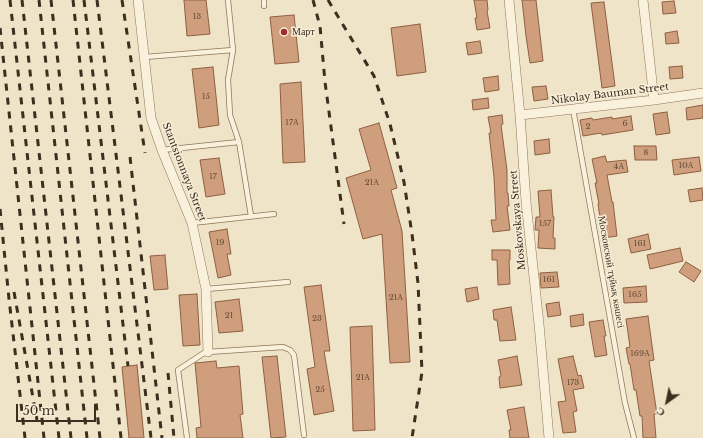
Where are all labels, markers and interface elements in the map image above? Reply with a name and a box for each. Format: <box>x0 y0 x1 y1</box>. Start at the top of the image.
house number: 13 <box>193 12 201 22</box>
place label: Март <box>292 26 315 38</box>
marker: Март <box>279 27 289 37</box>
street label: Nikolay Bauman Street <box>550 81 670 107</box>
house number: 15 <box>202 92 210 102</box>
house number: 17А <box>285 118 299 128</box>
house number: 6 <box>622 119 628 129</box>
street label: Stantsionnaya Street <box>160 121 208 223</box>
house number: 2 <box>586 122 590 132</box>
house number: 8 <box>644 148 648 158</box>
house number: 10А <box>678 161 694 171</box>
house number: 4А <box>614 162 624 172</box>
street label: Moskovskaya Street <box>508 169 528 271</box>
house number: 17 <box>209 172 217 182</box>
house number: 21А <box>365 178 379 188</box>
street label: Московский тұйық көшесі <box>595 215 627 329</box>
house number: 157 <box>539 219 551 229</box>
house number: 19 <box>216 238 224 248</box>
house number: 161 <box>634 239 646 249</box>
house number: 161 <box>543 275 555 285</box>
house number: 165 <box>628 290 642 300</box>
house number: 21А <box>389 293 403 303</box>
house number: 21 <box>225 311 233 321</box>
house number: 23 <box>312 314 322 324</box>
house number: 169А <box>630 349 650 359</box>
house number: 21А <box>356 373 370 383</box>
house number: 173 <box>567 378 579 388</box>
north arrow <box>647 382 687 422</box>
house number: 25 <box>315 385 325 395</box>
scale bar <box>18 396 98 422</box>
text: 50 m <box>23 403 55 418</box>
text: С <box>653 404 668 420</box>

